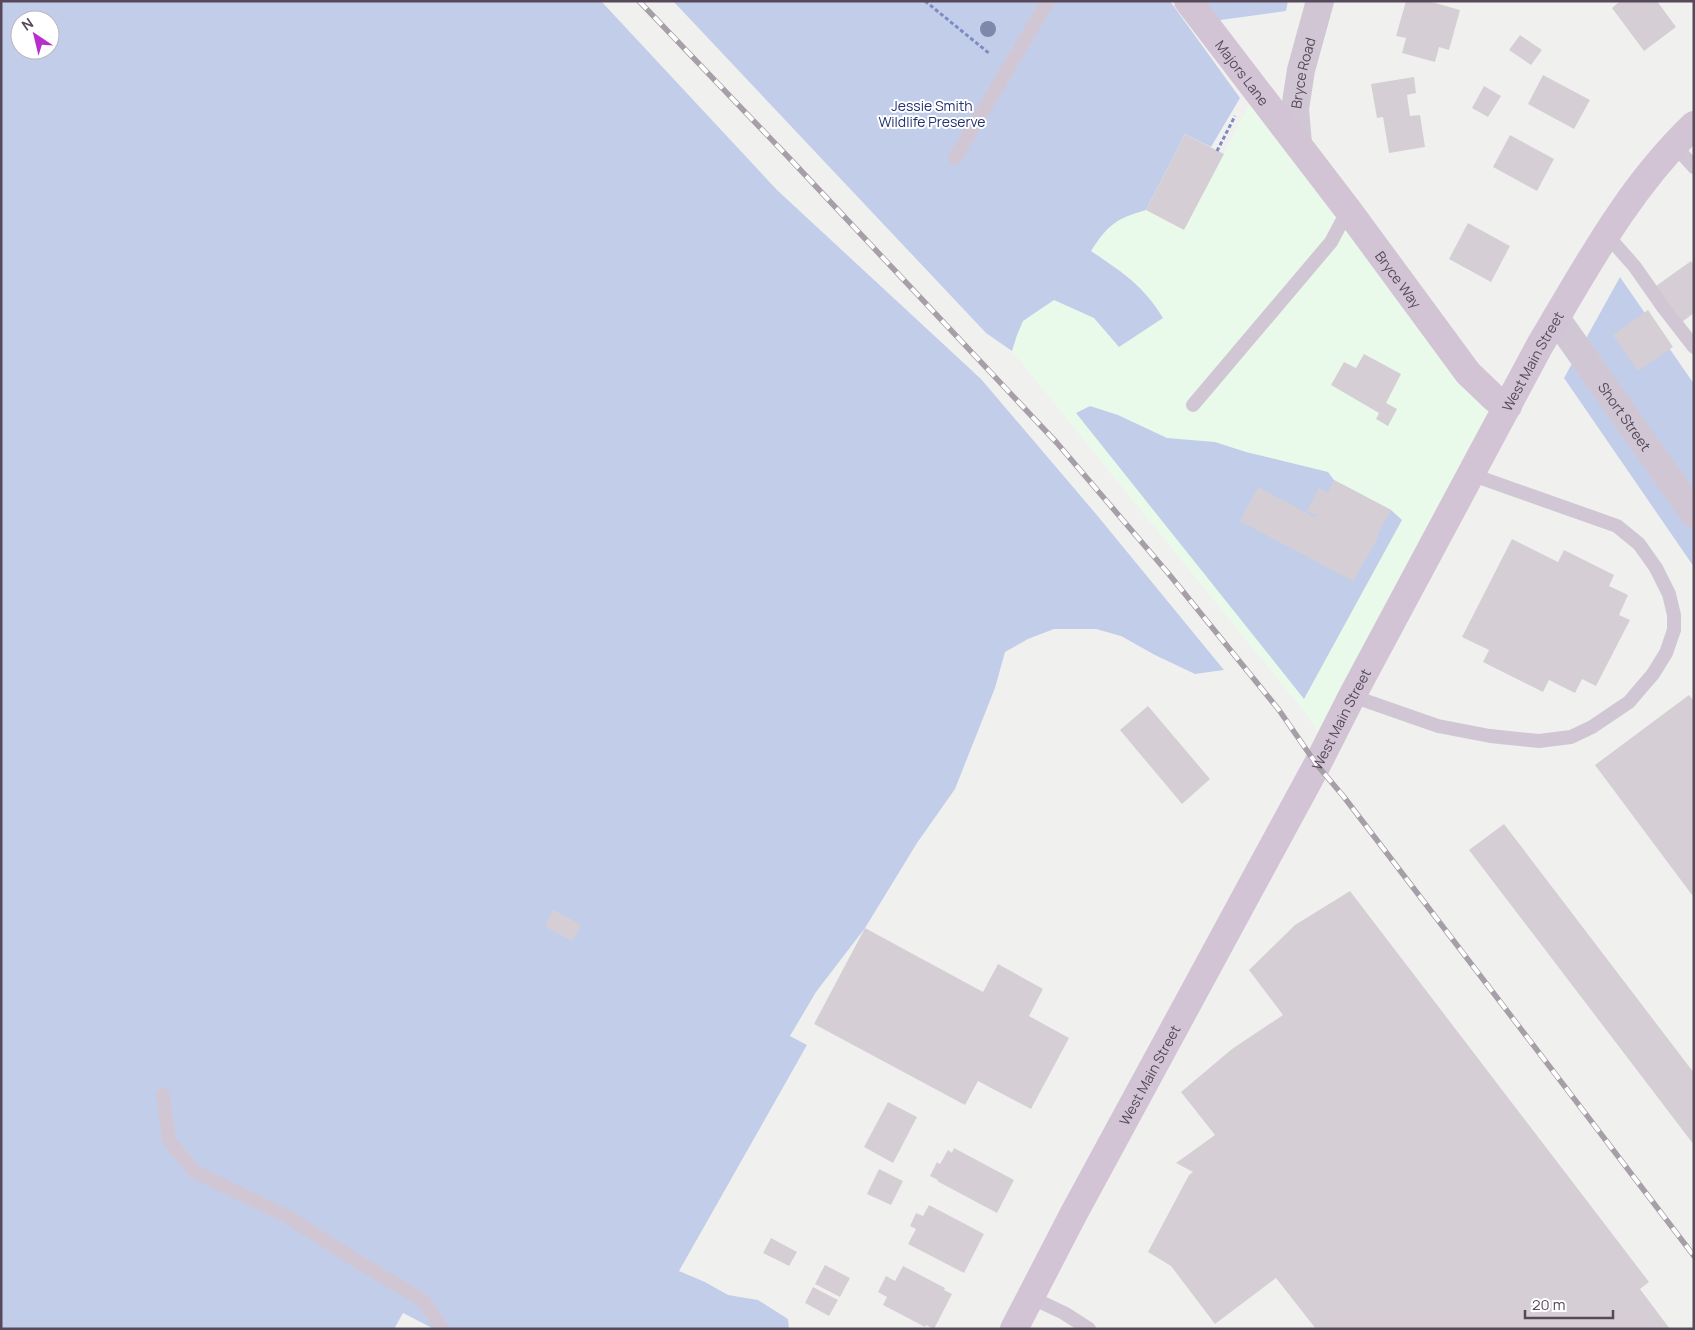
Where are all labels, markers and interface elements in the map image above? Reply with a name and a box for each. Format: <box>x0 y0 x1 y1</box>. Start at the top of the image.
north arrow <box>10 10 60 60</box>
text: N <box>18 13 37 35</box>
street label: Bryce Road <box>1286 35 1319 110</box>
street label: Majors Lane <box>1212 36 1274 109</box>
park label: Jessie Smith Wildlife Preserve <box>879 96 986 131</box>
street label: Bryce Way <box>1372 247 1427 312</box>
street label: West Main Street <box>1497 307 1568 414</box>
street label: Short Street <box>1594 378 1656 455</box>
street label: West Main Street <box>1307 665 1375 773</box>
street label: West Main Street <box>1114 1021 1184 1128</box>
scale bar <box>1525 1288 1612 1320</box>
text: 20 m <box>1532 1294 1565 1315</box>

